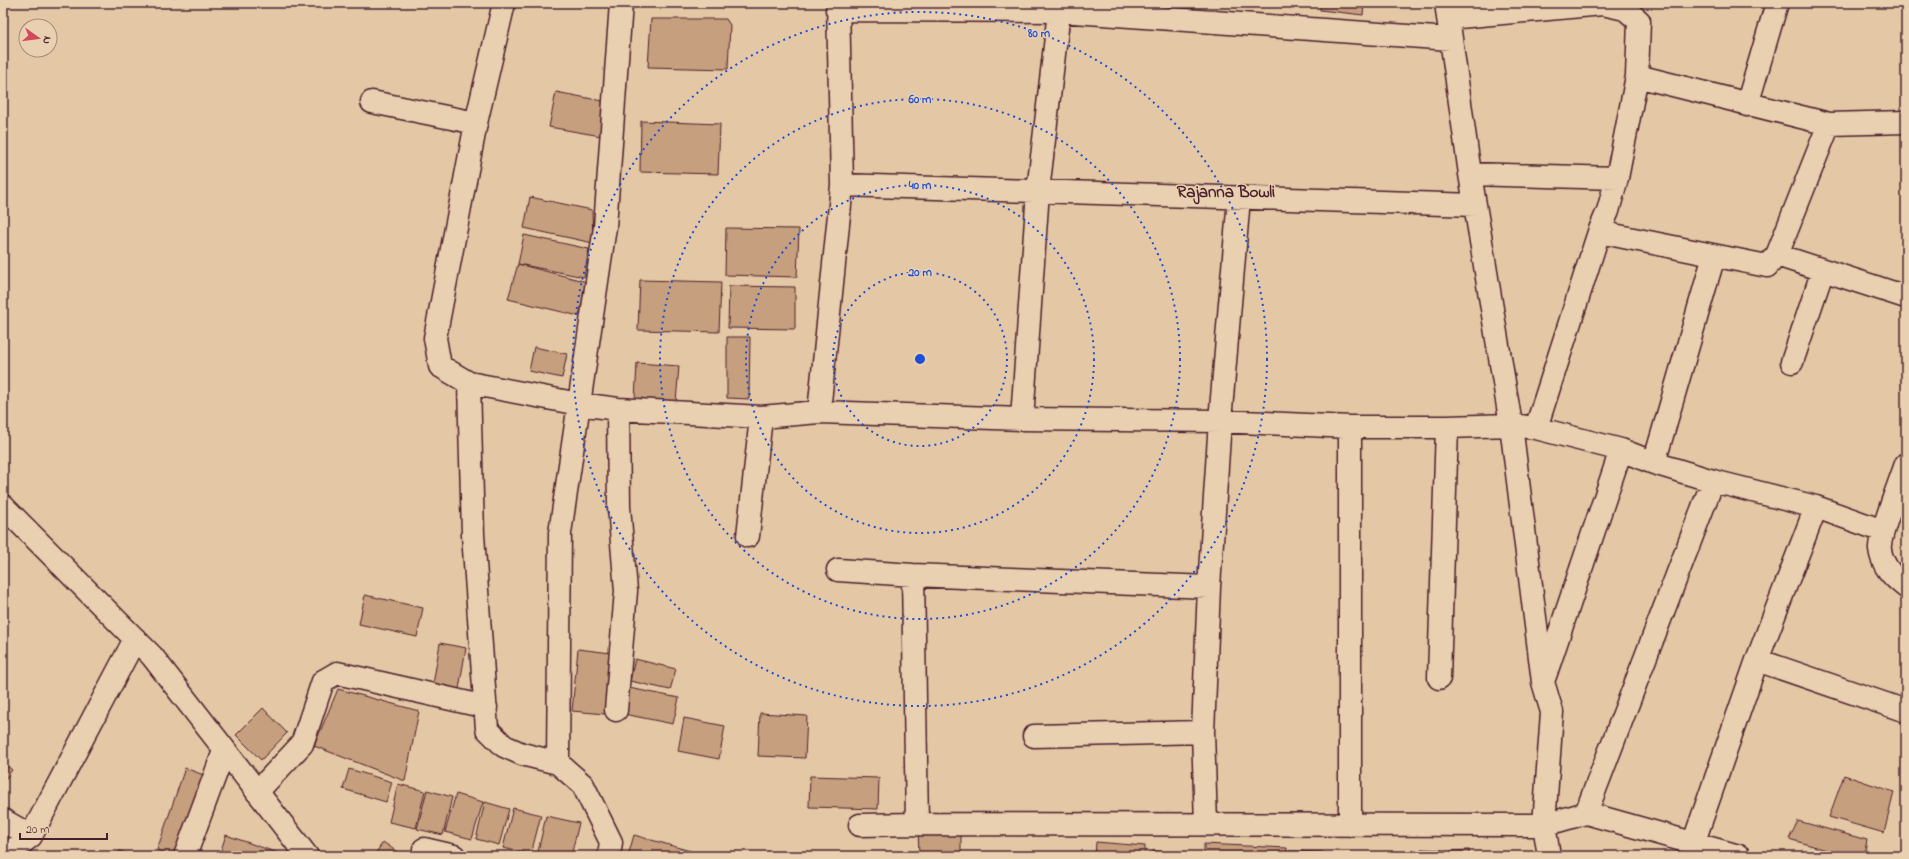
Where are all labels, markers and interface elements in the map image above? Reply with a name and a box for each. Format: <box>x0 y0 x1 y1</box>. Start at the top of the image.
north arrow <box>18 18 58 58</box>
text: 80 m <box>1027 25 1051 43</box>
text: N <box>38 35 55 46</box>
text: 60 m <box>908 91 932 109</box>
text: 40 m <box>908 177 932 195</box>
district label: Rajanna Bowli <box>1177 180 1275 205</box>
text: 20 m <box>907 264 932 282</box>
centre of rings <box>913 352 927 366</box>
scale bar <box>20 815 107 841</box>
text: 20 m <box>26 821 49 839</box>

